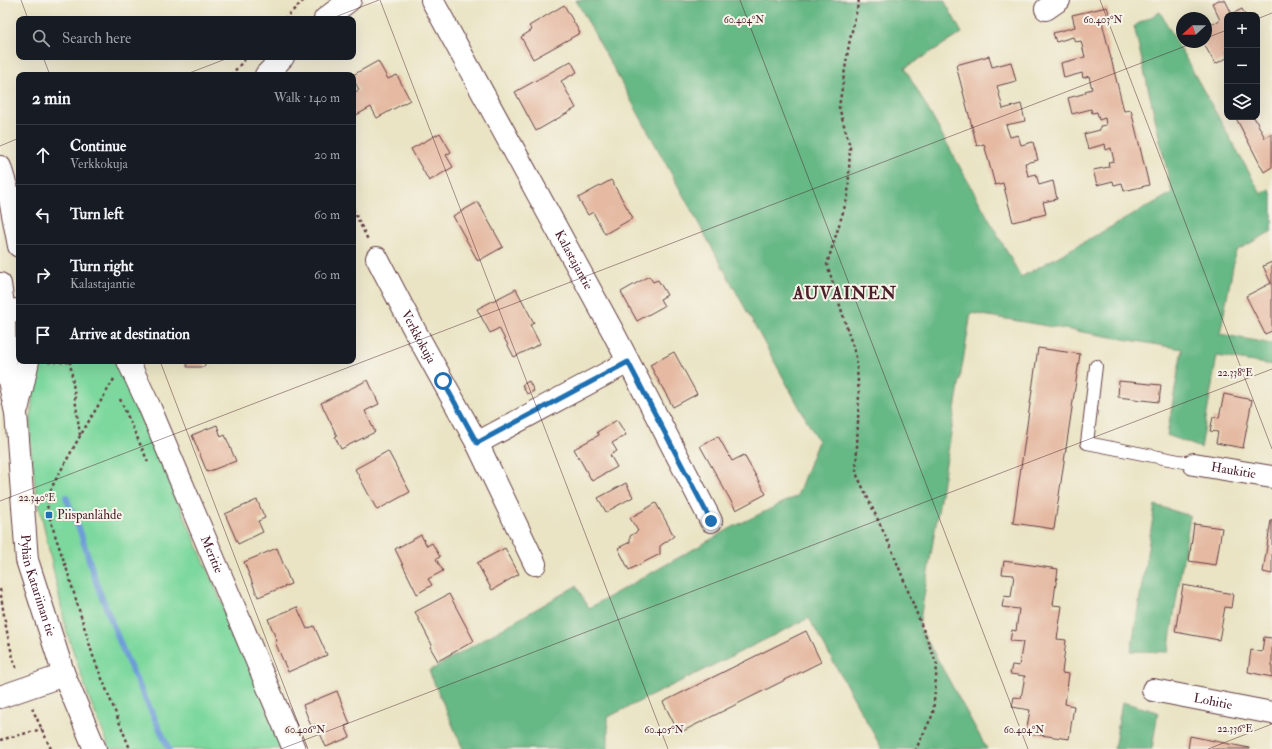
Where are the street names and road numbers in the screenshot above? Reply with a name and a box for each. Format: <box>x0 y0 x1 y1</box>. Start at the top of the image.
street label: Kalastajantie <box>551 227 597 293</box>
street label: Verkkokuja <box>398 308 440 367</box>
street label: Haukitie <box>1210 459 1258 482</box>
street label: Meritie <box>197 533 227 576</box>
street label: Pyhän Katariinan tie <box>17 534 59 639</box>
street label: Lohitie <box>1192 690 1234 713</box>

